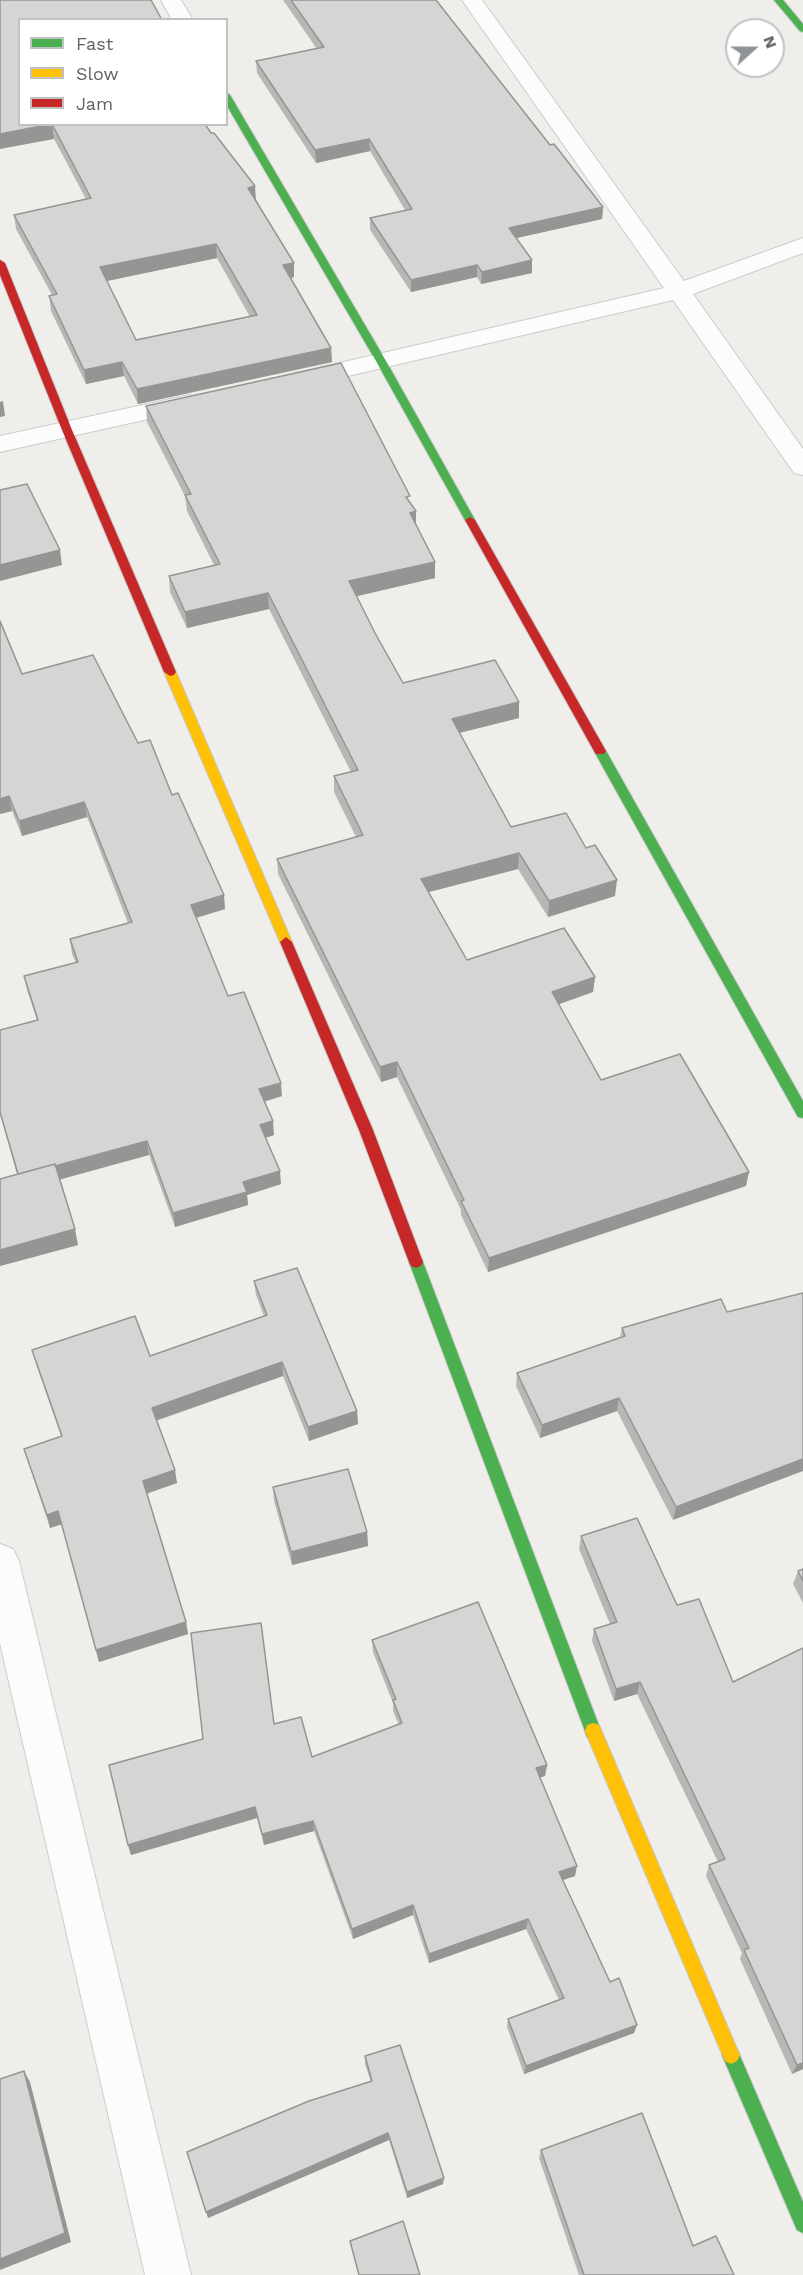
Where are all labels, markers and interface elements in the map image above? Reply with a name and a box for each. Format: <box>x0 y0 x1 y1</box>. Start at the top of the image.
legend <box>18 18 228 126</box>
north arrow <box>725 18 785 78</box>
text: Fast <box>76 33 113 54</box>
text: N <box>759 33 781 51</box>
text: Slow <box>76 63 119 84</box>
text: Jam <box>76 93 113 114</box>

